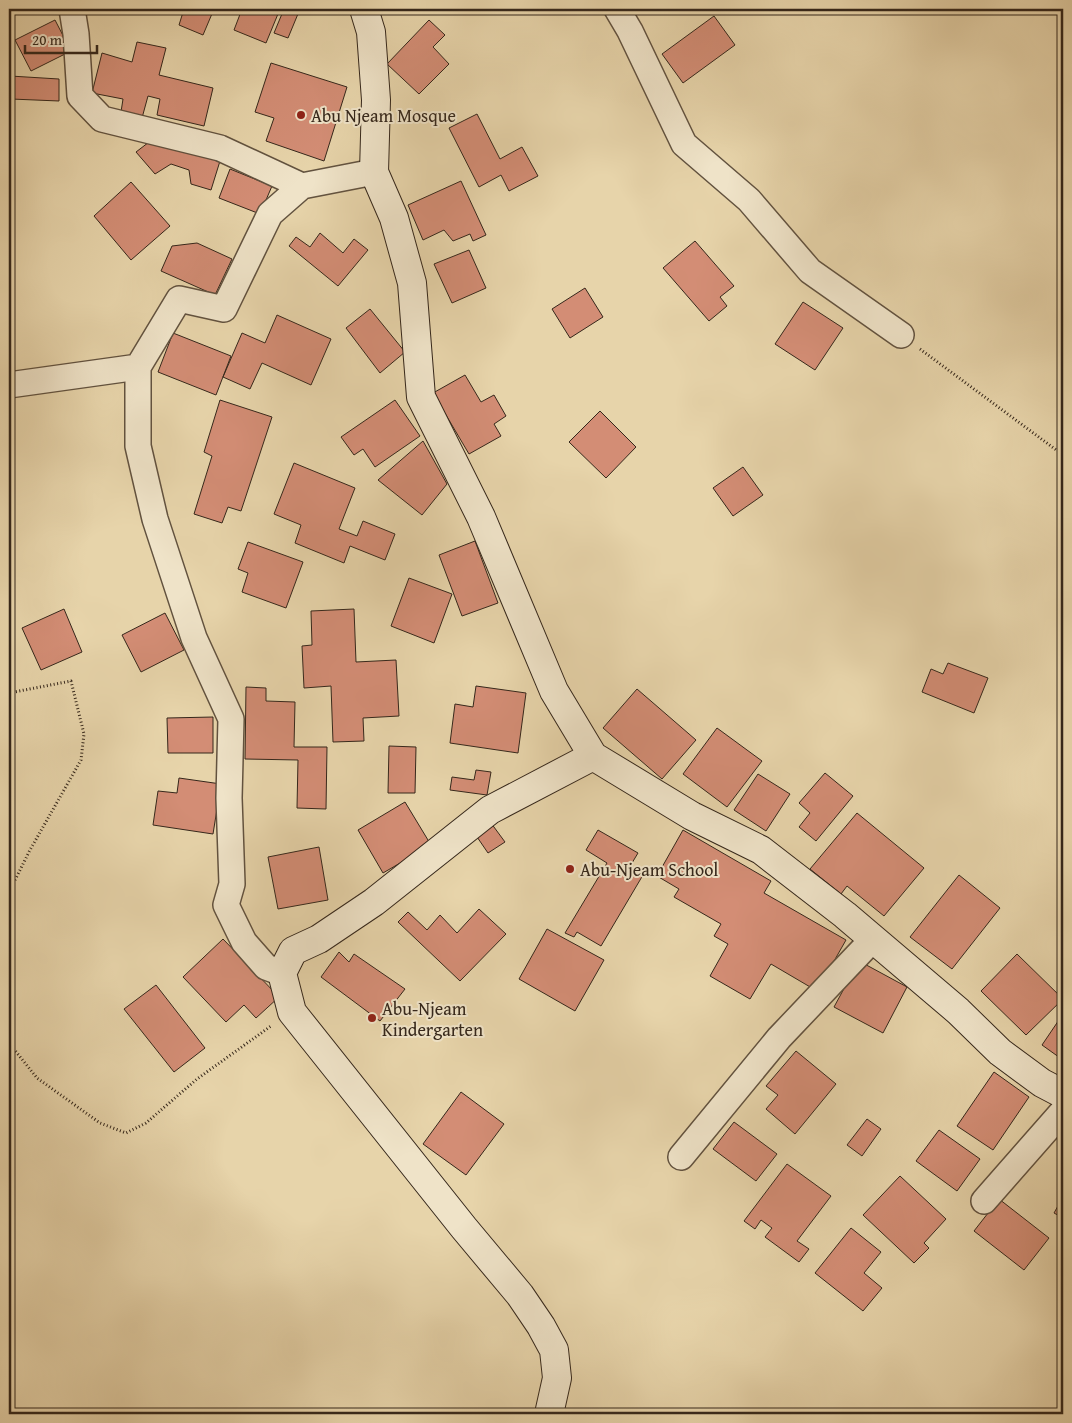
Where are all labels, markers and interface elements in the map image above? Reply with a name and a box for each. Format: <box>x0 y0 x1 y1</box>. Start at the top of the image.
scale bar <box>25 22 98 54</box>
text: 20 m <box>32 29 63 50</box>
place label: Abu Njeam Mosque <box>311 102 456 129</box>
marker: Abu Njeam Mosque <box>295 109 307 121</box>
place label: Abu-Njeam School <box>580 856 718 883</box>
marker: Abu-Njeam School <box>564 863 576 875</box>
place label: Abu-Njeam Kindergarten <box>382 995 483 1043</box>
marker: Abu-Njeam Kindergarten <box>366 1012 378 1024</box>

